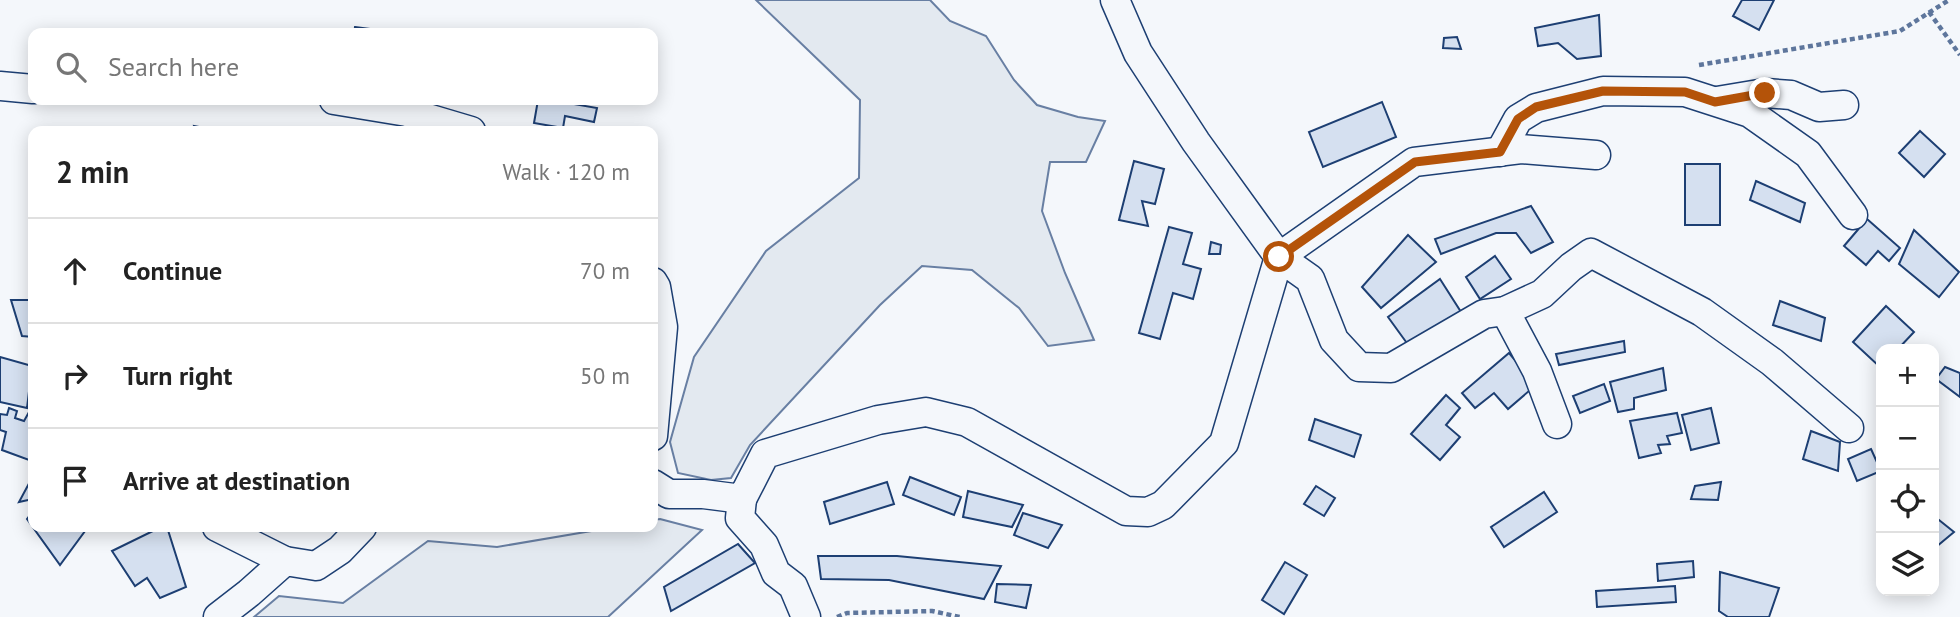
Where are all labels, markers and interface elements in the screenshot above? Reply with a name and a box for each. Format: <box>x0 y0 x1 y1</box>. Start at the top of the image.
search box <box>28 28 658 105</box>
icon: search <box>52 48 90 86</box>
text: Search here <box>108 50 239 83</box>
route end <box>1749 77 1780 108</box>
text: 2 min <box>56 152 129 191</box>
text: Walk · 120 m <box>503 157 630 186</box>
route start <box>1263 241 1294 272</box>
icon: ahead <box>56 252 94 290</box>
text: Continue <box>123 254 222 287</box>
text: 70 m <box>580 256 630 285</box>
map controls <box>1876 344 1939 596</box>
button: + <box>1876 344 1939 407</box>
icon: right <box>56 357 94 395</box>
text: Turn right <box>123 359 232 392</box>
text: 50 m <box>580 361 630 390</box>
button: − <box>1876 407 1939 470</box>
icon: arrive <box>56 462 94 500</box>
text: Arrive at destination <box>123 464 350 497</box>
button: locate <box>1876 470 1939 533</box>
button: layers <box>1876 533 1939 596</box>

